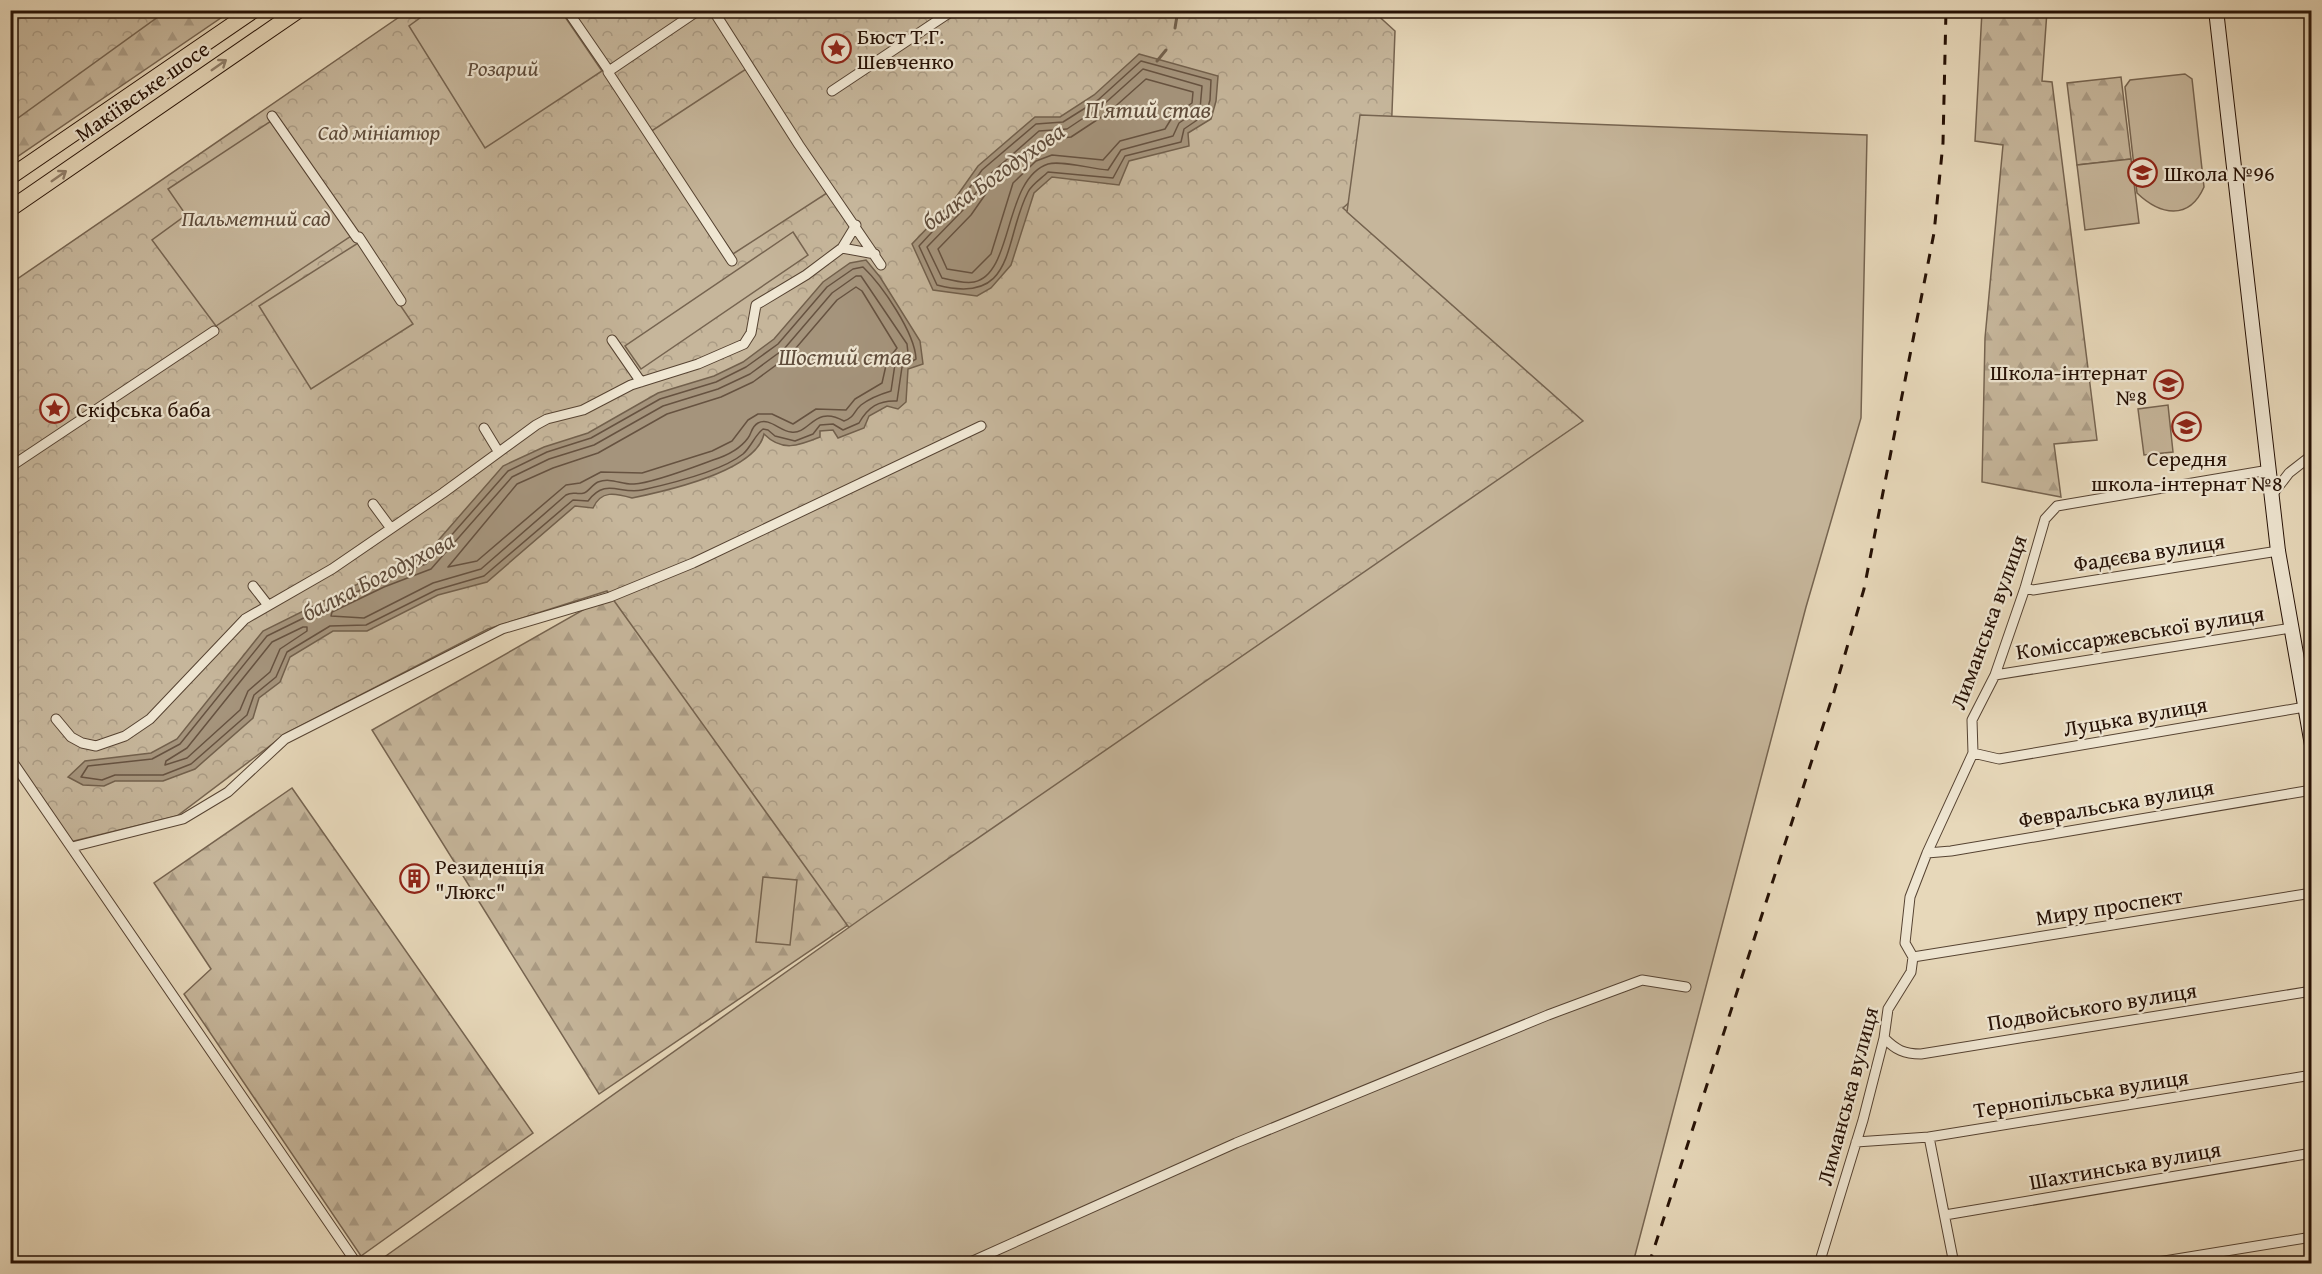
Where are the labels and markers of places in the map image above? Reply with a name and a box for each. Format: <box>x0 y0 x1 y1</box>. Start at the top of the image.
place label: Бюст Т.Г. Шевченко <box>857 20 954 77</box>
place icon: Бюст Т.Г. Шевченко <box>820 33 852 65</box>
school or university icon: Школа №96 <box>2127 157 2159 189</box>
place label: Школа №96 <box>2164 157 2275 189</box>
place label: Школа-інтернат №8 <box>1990 356 2147 413</box>
school or university icon: Школа-інтернат №8 <box>2152 369 2184 401</box>
place icon: Скіфська баба <box>39 393 71 425</box>
place label: Скіфська баба <box>76 393 211 425</box>
school or university icon: Середня школа-інтернат №8 <box>2171 410 2203 442</box>
place label: Середня школа-інтернат №8 <box>2091 442 2283 499</box>
place label: Резиденція "Люкс" <box>435 850 545 907</box>
building icon: Резиденція "Люкс" <box>398 863 430 895</box>

